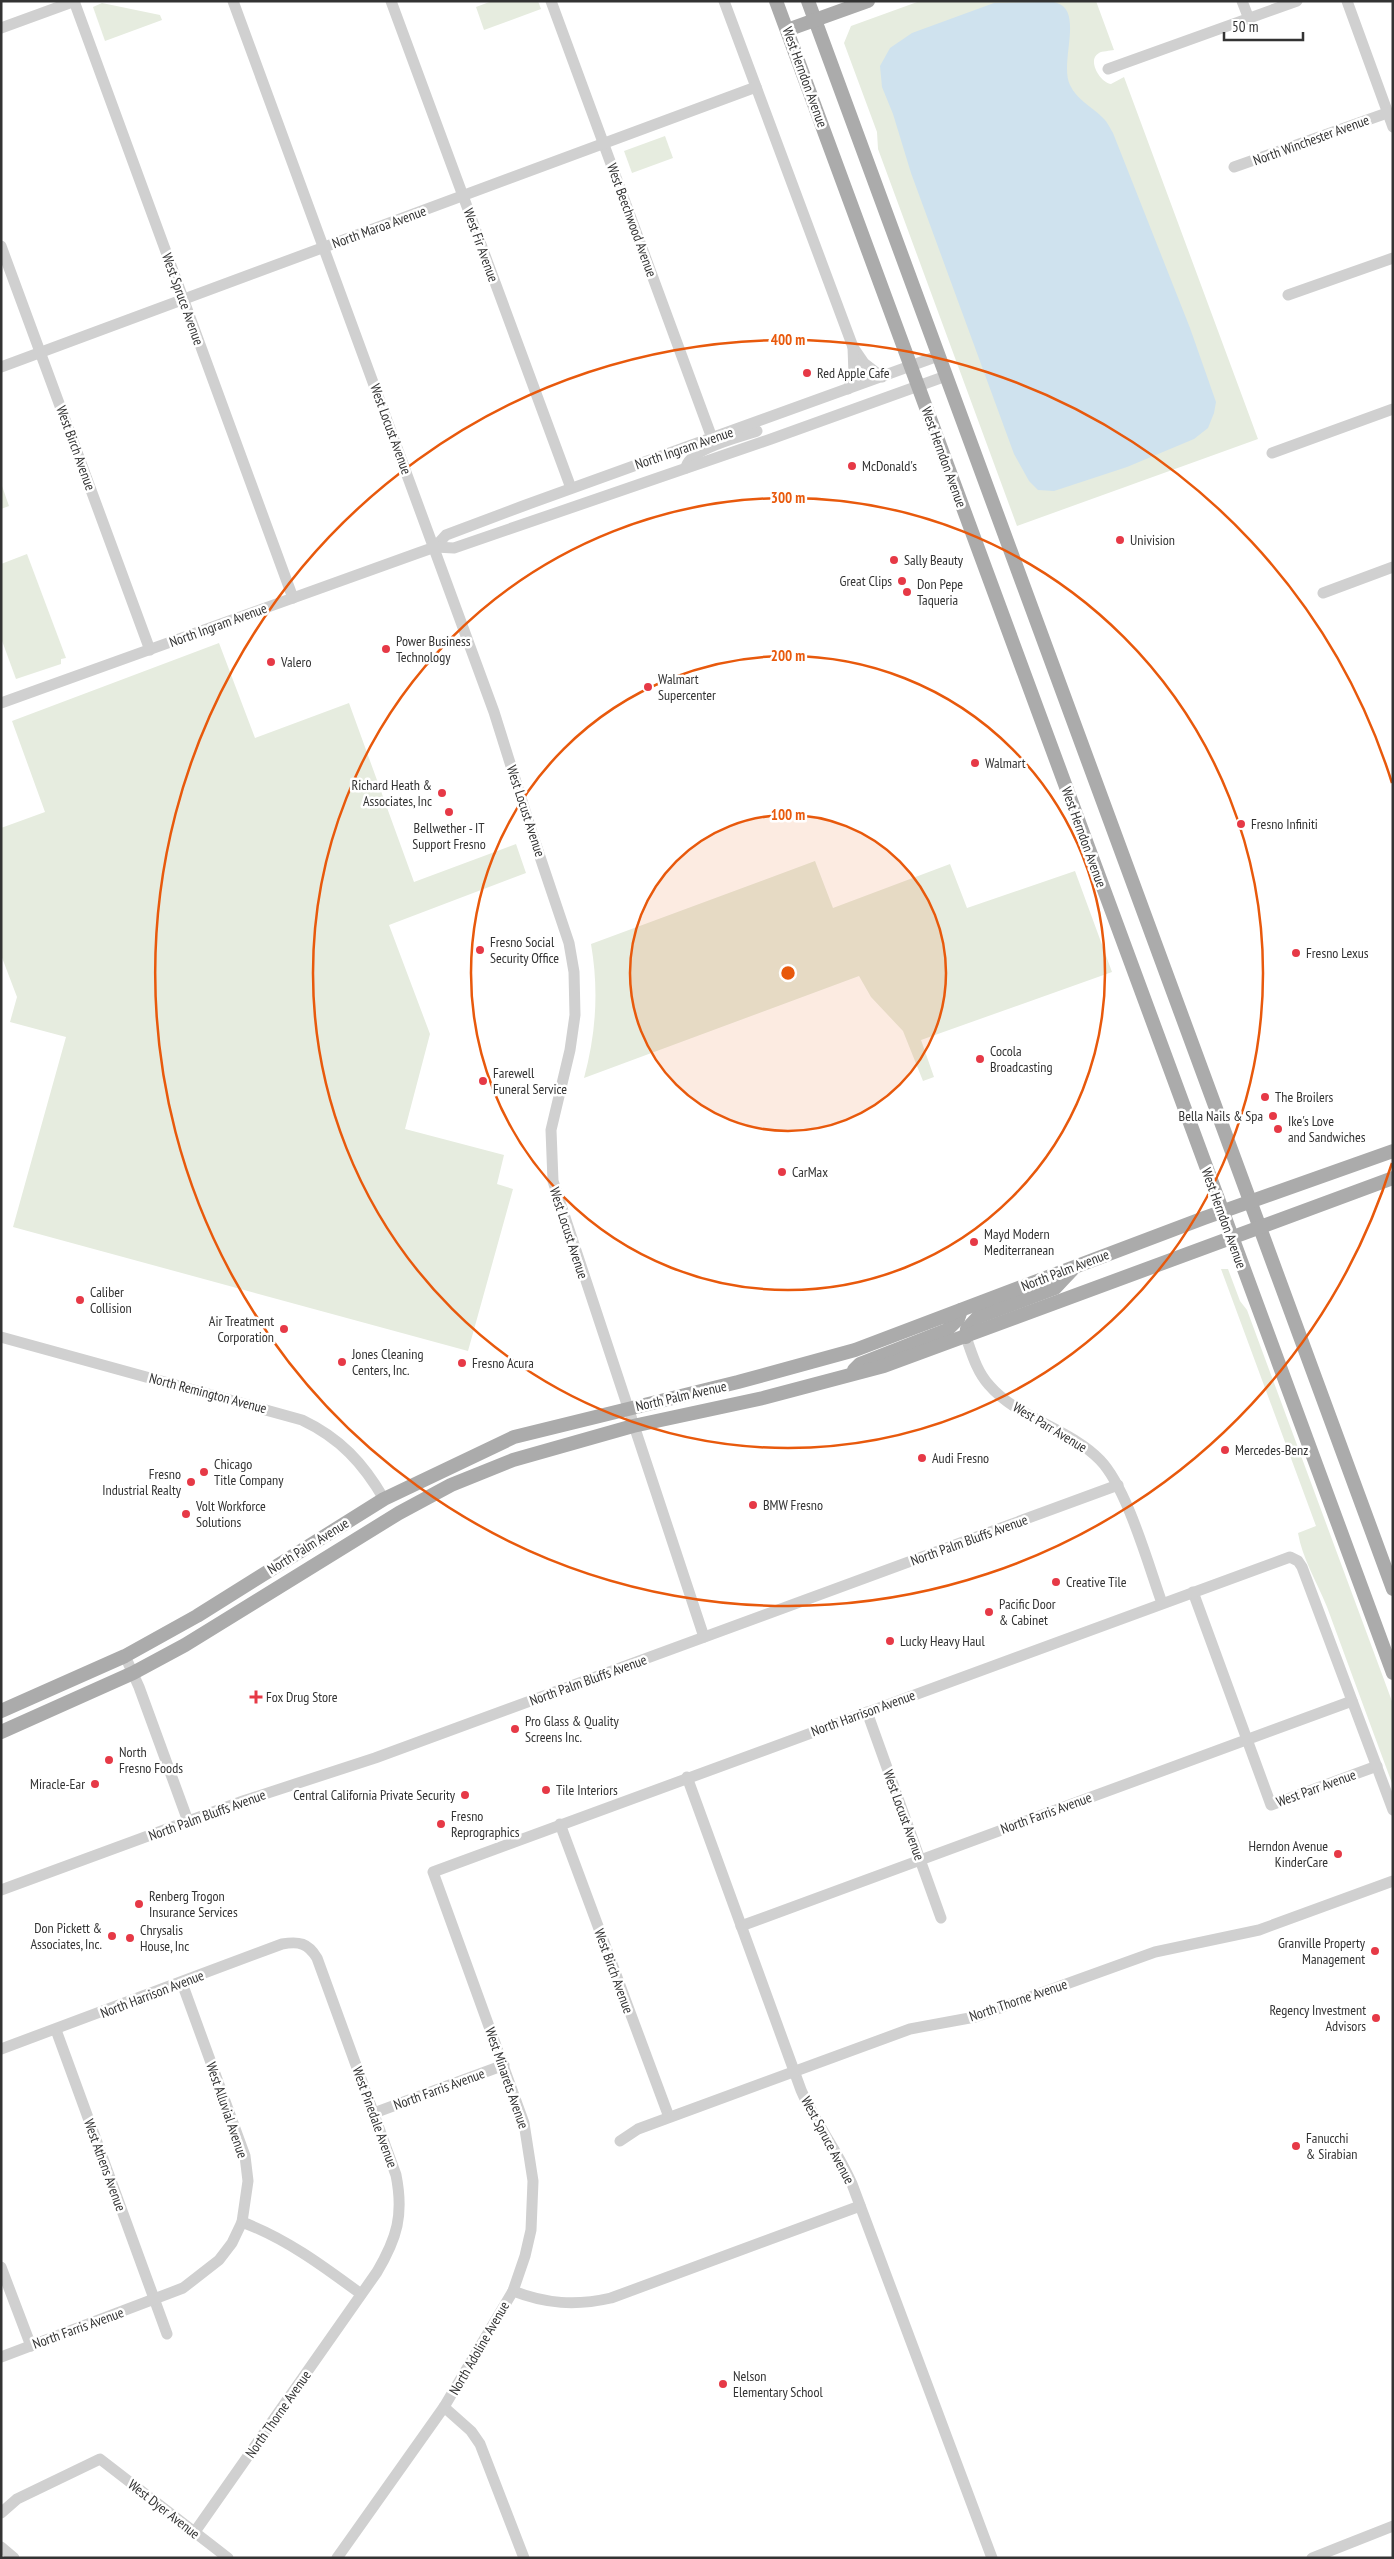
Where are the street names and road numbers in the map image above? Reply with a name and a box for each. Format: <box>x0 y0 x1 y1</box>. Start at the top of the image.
street label: West Herndon Avenue <box>778 24 832 130</box>
street label: North Winchester Avenue <box>1251 111 1372 169</box>
street label: West Beechwood Avenue <box>603 161 661 279</box>
street label: North Maroa Avenue <box>330 202 429 252</box>
street label: West Fir Avenue <box>459 206 503 284</box>
street label: West Spruce Avenue <box>158 250 208 348</box>
street label: West Locust Avenue <box>366 381 416 477</box>
street label: West Birch Avenue <box>52 403 100 493</box>
street label: West Herndon Avenue <box>917 404 971 510</box>
street label: North Ingram Avenue <box>633 423 736 473</box>
street label: North Ingram Avenue <box>167 599 270 651</box>
street label: West Locust Avenue <box>503 763 549 859</box>
street label: West Herndon Avenue <box>1057 784 1111 890</box>
street label: West Herndon Avenue <box>1197 1165 1251 1271</box>
street label: West Locust Avenue <box>546 1185 592 1281</box>
street label: North Palm Avenue <box>1019 1245 1112 1295</box>
street label: North Remington Avenue <box>147 1369 269 1417</box>
street label: North Palm Avenue <box>634 1377 728 1415</box>
street label: West Parr Avenue <box>1010 1398 1091 1456</box>
street label: North Palm Bluffs Avenue <box>908 1510 1030 1570</box>
street label: North Palm Avenue <box>264 1514 352 1578</box>
street label: North Palm Bluffs Avenue <box>527 1650 649 1710</box>
street label: North Harrison Avenue <box>808 1686 918 1740</box>
street label: West Parr Avenue <box>1274 1765 1358 1811</box>
street label: West Locust Avenue <box>879 1767 929 1863</box>
street label: North Palm Bluffs Avenue <box>146 1785 268 1845</box>
street label: North Farris Avenue <box>998 1788 1094 1838</box>
street label: West Birch Avenue <box>590 1926 638 2016</box>
street label: North Harrison Avenue <box>98 1966 207 2022</box>
street label: North Thorne Avenue <box>967 1975 1070 2025</box>
street label: West Minarets Avenue <box>481 2025 533 2131</box>
street label: West Alluvial Avenue <box>202 2060 252 2161</box>
street label: West Pinedale Avenue <box>348 2064 402 2170</box>
street label: North Farris Avenue <box>391 2064 487 2114</box>
street label: West Spruce Avenue <box>797 2093 859 2187</box>
street label: West Athens Avenue <box>80 2116 130 2214</box>
street label: North Adoline Avenue <box>445 2298 513 2398</box>
street label: North Farris Avenue <box>30 2303 126 2353</box>
street label: North Thorne Avenue <box>241 2367 315 2461</box>
street label: West Dyer Avenue <box>124 2475 204 2543</box>

